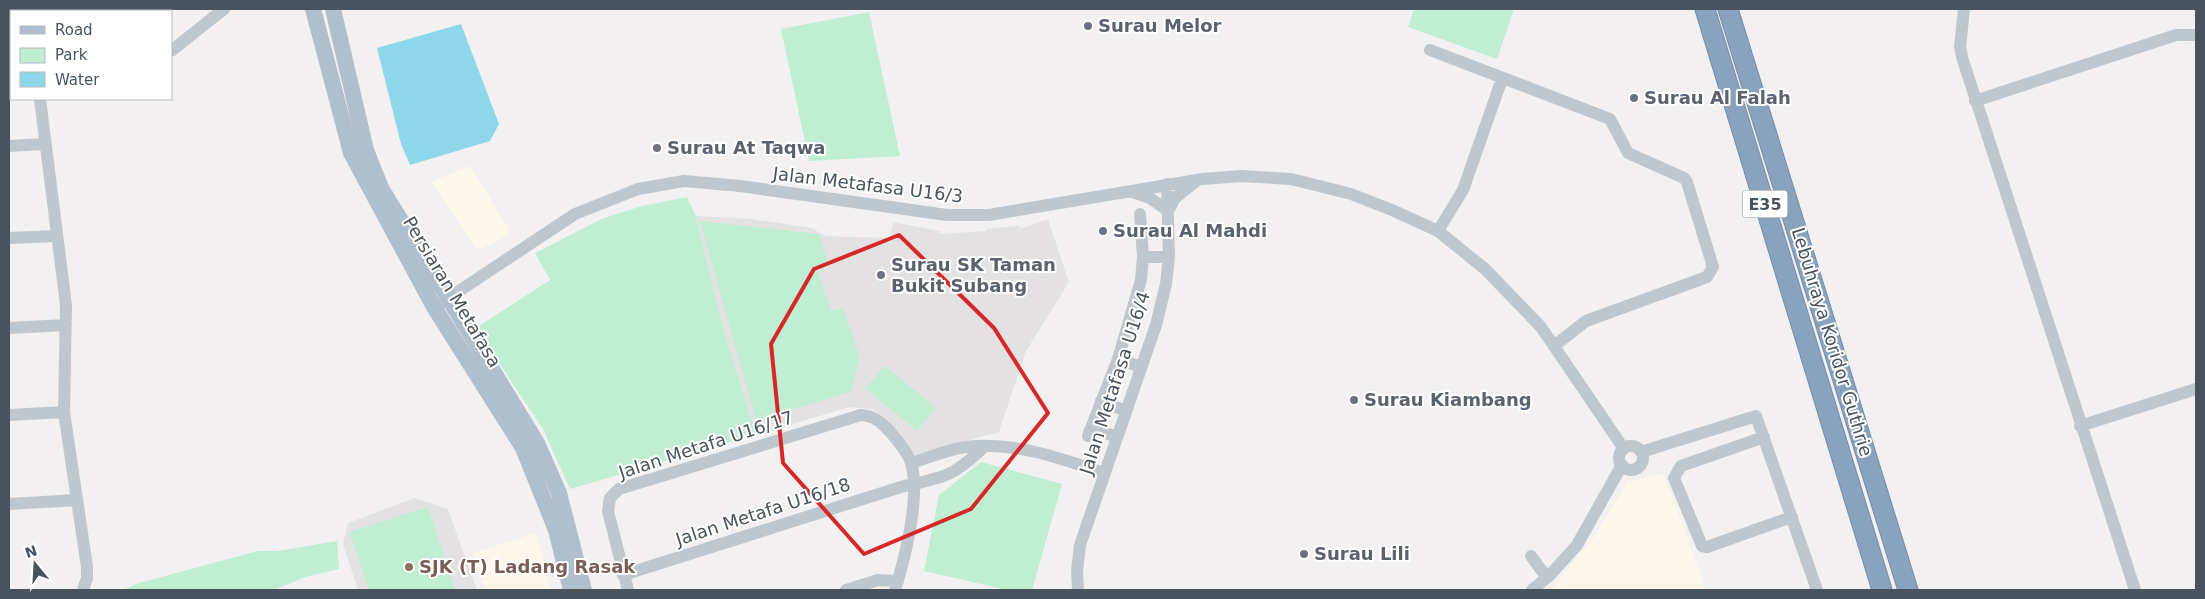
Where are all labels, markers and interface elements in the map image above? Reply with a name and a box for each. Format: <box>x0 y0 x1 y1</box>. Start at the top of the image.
legend <box>10 10 172 100</box>
place label: Surau Melor <box>1098 15 1222 36</box>
marker: Surau Melor <box>1082 20 1094 32</box>
text: Road <box>55 21 93 39</box>
text: Park <box>55 46 88 64</box>
text: Water <box>55 71 100 89</box>
place label: Surau Al Falah <box>1644 87 1791 108</box>
marker: Surau Al Falah <box>1628 92 1640 104</box>
place label: Surau At Taqwa <box>667 137 825 158</box>
marker: Surau At Taqwa <box>651 142 663 154</box>
street label: Jalan Metafasa U16/3 <box>771 162 964 207</box>
road number: E35 <box>1742 190 1788 218</box>
street label: Persiaran Metafasa <box>399 213 506 371</box>
place label: Surau Al Mahdi <box>1113 220 1267 241</box>
marker: Surau Al Mahdi <box>1097 225 1109 237</box>
street label: Lebuhraya Koridor Guthrie <box>1788 225 1877 459</box>
place label: Surau SK Taman Bukit Subang <box>891 254 1056 296</box>
marker: Surau SK Taman Bukit Subang <box>875 269 887 281</box>
street label: Jalan Metafasa U16/4 <box>1075 289 1154 478</box>
place label: Surau Kiambang <box>1364 389 1532 410</box>
marker: Surau Kiambang <box>1348 394 1360 406</box>
street label: Jalan Metafa U16/17 <box>615 406 796 483</box>
street label: Jalan Metafa U16/18 <box>672 473 853 550</box>
north arrow <box>10 539 60 589</box>
text: N <box>23 542 39 561</box>
place label: Surau Lili <box>1314 543 1410 564</box>
marker: Surau Lili <box>1298 548 1310 560</box>
place label: SJK (T) Ladang Rasak <box>419 556 636 577</box>
marker: SJK (T) Ladang Rasak <box>403 561 415 573</box>

